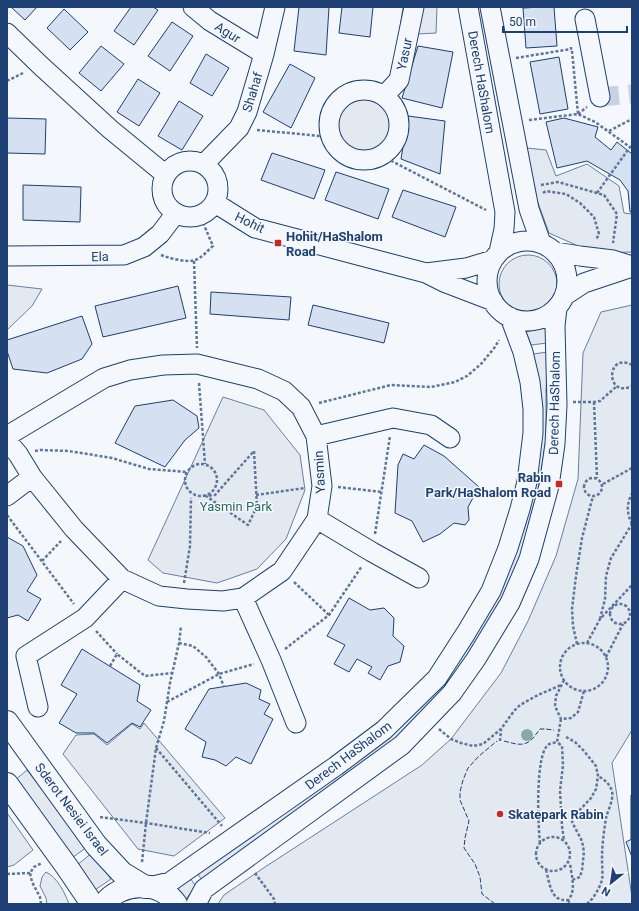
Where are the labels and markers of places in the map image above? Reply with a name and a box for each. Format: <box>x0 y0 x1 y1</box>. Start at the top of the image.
place label: Hohit/HaShalom Road <box>286 229 383 259</box>
marker: Hohit/HaShalom Road <box>273 238 283 248</box>
place label: Rabin Park/HaShalom Road <box>426 470 551 500</box>
marker: Rabin Park/HaShalom Road <box>554 479 564 489</box>
place label: Skatepark Rabin <box>508 807 604 822</box>
marker: Skatepark Rabin <box>495 809 505 819</box>

